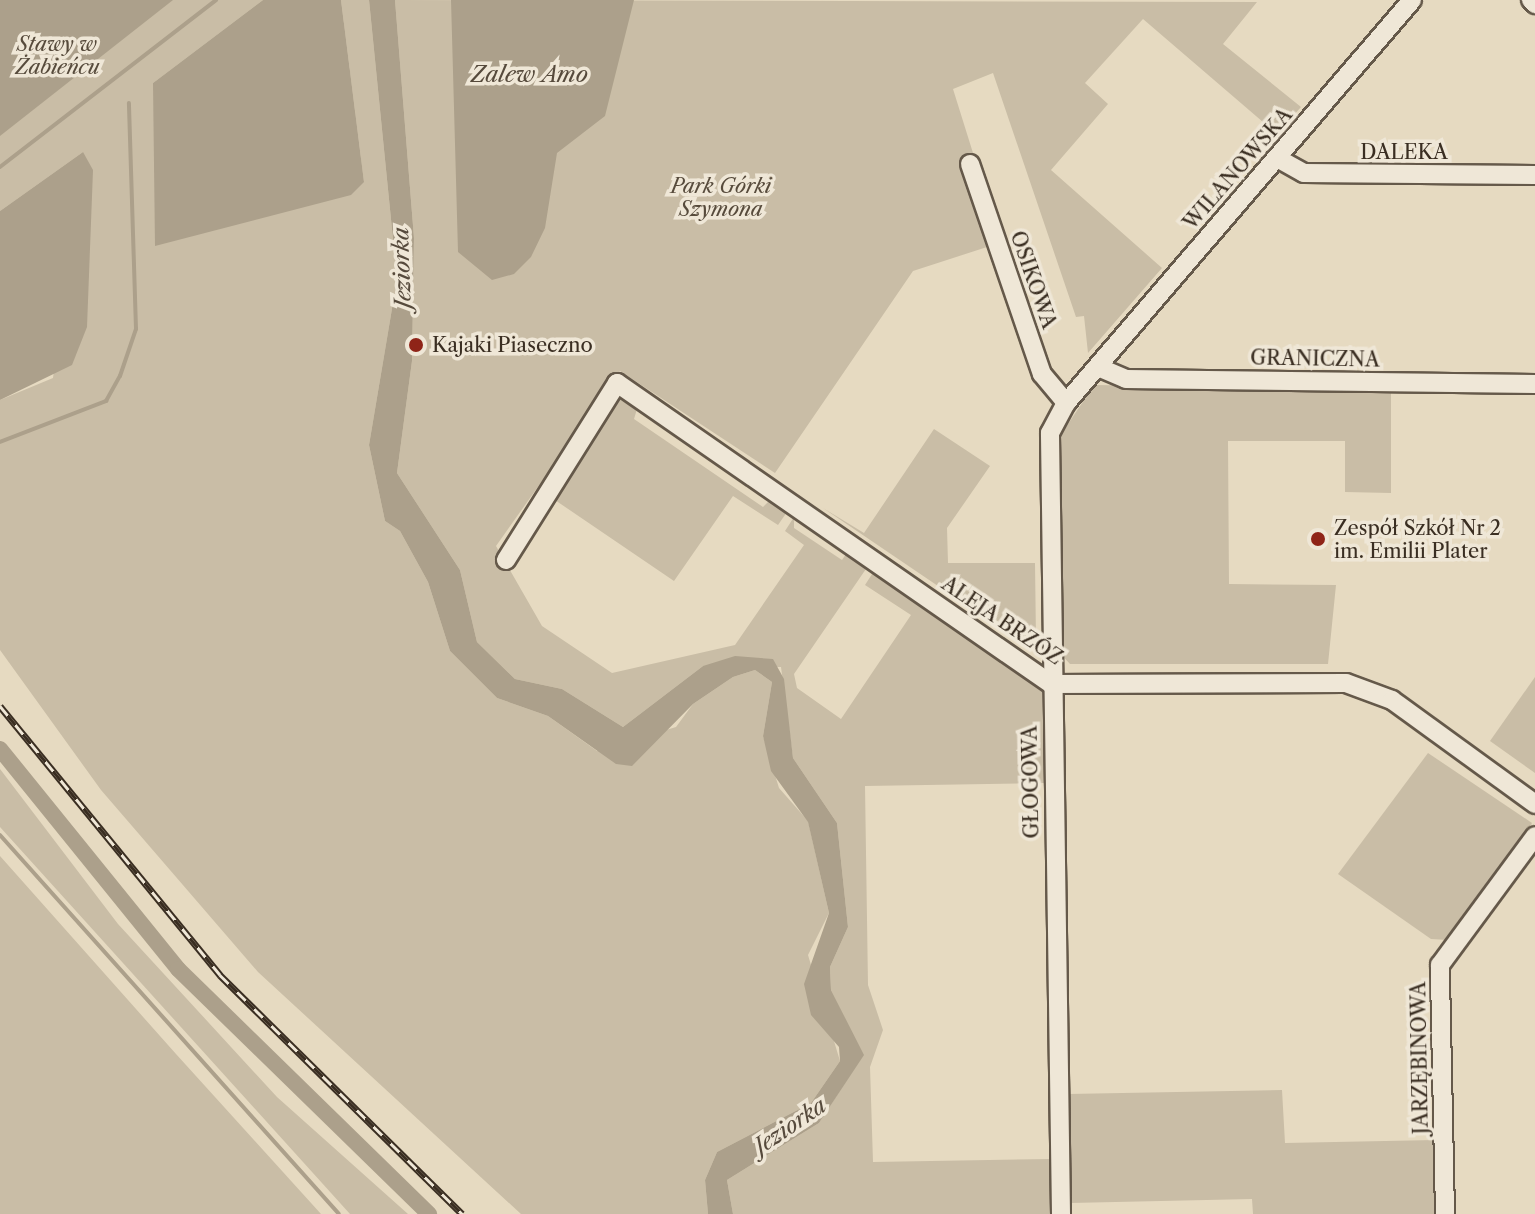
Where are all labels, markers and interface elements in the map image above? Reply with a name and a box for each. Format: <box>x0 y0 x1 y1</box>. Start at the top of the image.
park label: Stawy w Żabieńcu <box>15 33 99 80</box>
water label: Zalew Amo <box>470 62 588 88</box>
street label: WILANOWSKA <box>1179 103 1297 235</box>
street label: DALEKA <box>1360 140 1448 164</box>
park label: Park Górki Szymona <box>671 175 771 222</box>
water label: Jeziorka <box>387 227 417 309</box>
street label: OSIKOWA <box>1005 228 1061 332</box>
place label: Kajaki Piaseczno <box>432 333 593 357</box>
marker: Kajaki Piaseczno <box>407 336 425 354</box>
street label: GRANICZNA <box>1250 346 1380 372</box>
place label: Zespół Szkół Nr 2 im. Emilii Plater <box>1334 516 1501 563</box>
marker: Zespół Szkół Nr 2 im. Emilii Plater <box>1309 530 1327 548</box>
street label: ALEJA BRZÓZ <box>937 572 1067 670</box>
street label: GŁOGOWA <box>1018 725 1044 839</box>
street label: JARZĘBINOWA <box>1407 981 1433 1135</box>
water label: Jeziorka <box>749 1092 831 1160</box>

